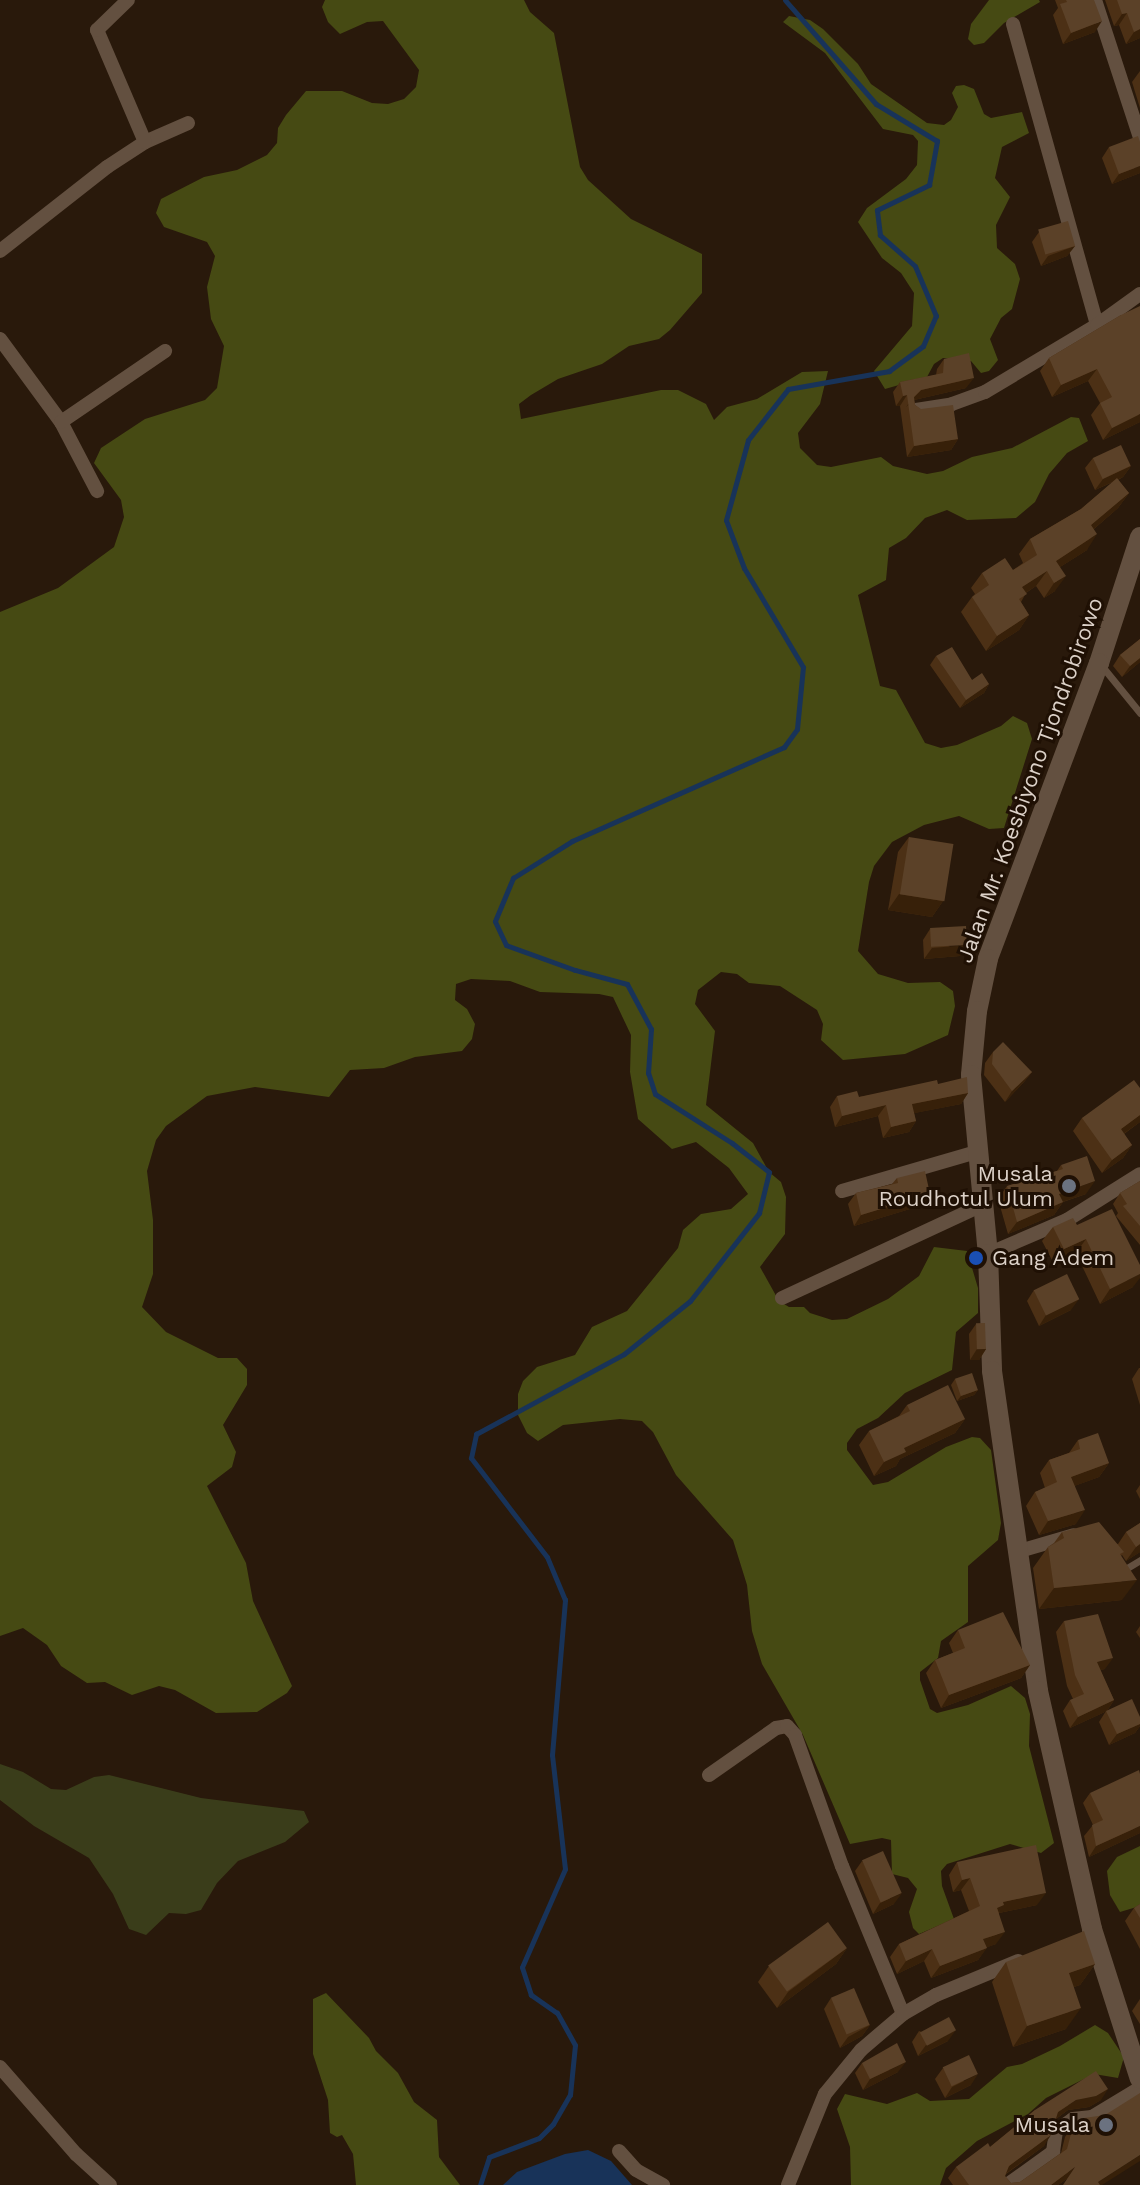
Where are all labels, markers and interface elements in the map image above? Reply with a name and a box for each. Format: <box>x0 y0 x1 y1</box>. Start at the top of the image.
street label: Jalan Mr. Koesbiyono Tjondrobirowo <box>951 594 1109 966</box>
place label: Musala Roudhotul Ulum <box>878 1160 1053 1212</box>
marker: Musala Roudhotul Ulum <box>1060 1177 1078 1195</box>
place label: Gang Adem <box>992 1245 1115 1271</box>
marker: Gang Adem <box>967 1249 985 1267</box>
place label: Musala <box>1015 2112 1090 2138</box>
marker: Musala <box>1097 2116 1115 2134</box>

